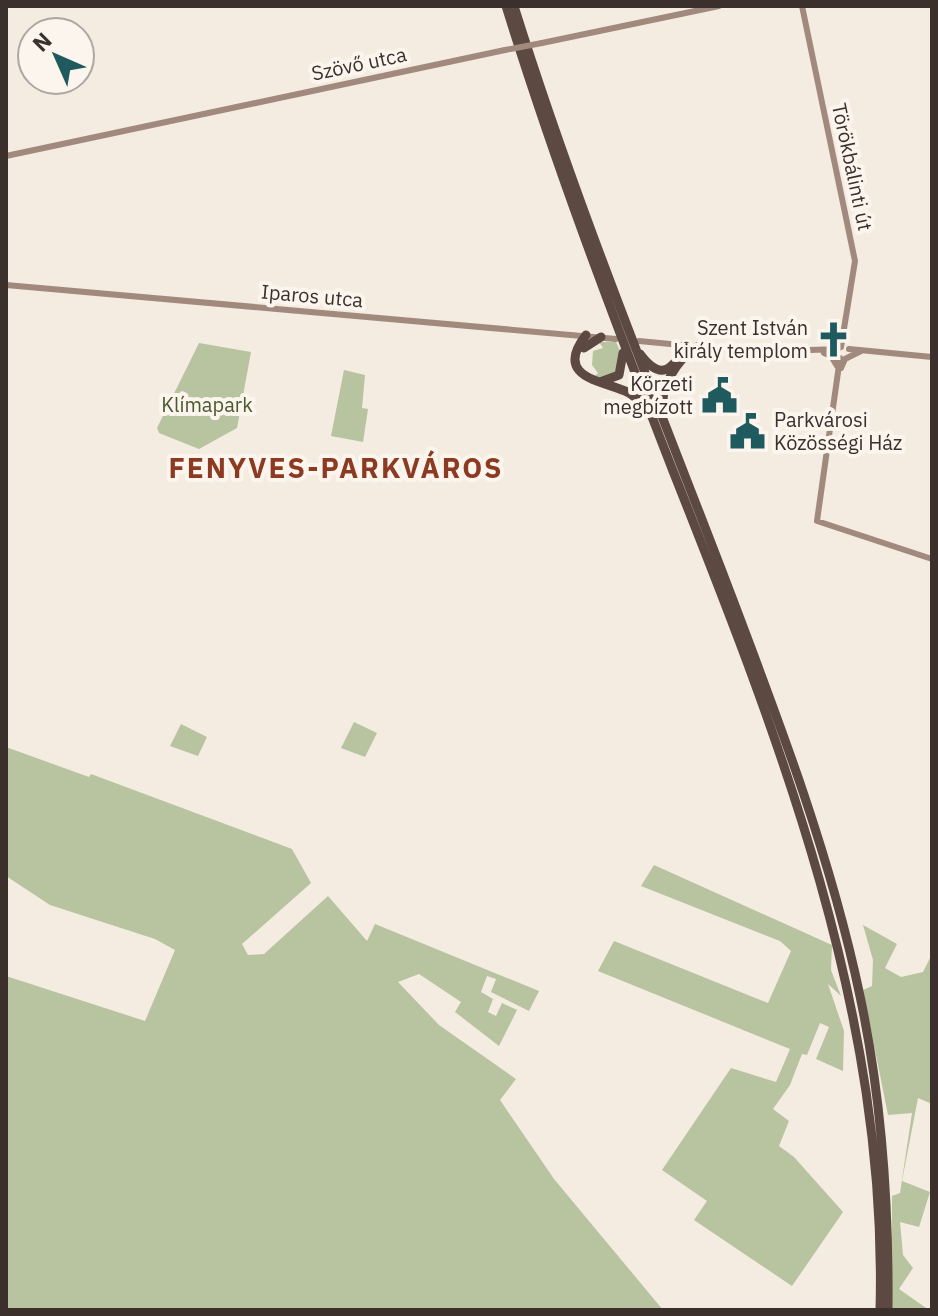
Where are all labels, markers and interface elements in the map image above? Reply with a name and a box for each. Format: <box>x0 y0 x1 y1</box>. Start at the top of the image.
north arrow <box>16 16 96 96</box>
text: N <box>26 26 57 57</box>
street label: Szövő utca <box>309 40 409 87</box>
street label: Törökbálinti út <box>826 101 879 233</box>
street label: Iparos utca <box>260 278 364 313</box>
place label: Szent István király templom <box>674 314 808 364</box>
church icon: Szent István király templom <box>815 321 853 359</box>
place label: Körzeti megbízott <box>603 370 693 420</box>
public building icon: Körzeti megbízott <box>700 376 738 414</box>
park label: Klímapark <box>161 391 253 418</box>
place label: Parkvárosi Közösségi Ház <box>774 406 902 456</box>
public building icon: Parkvárosi Közösségi Ház <box>729 412 767 450</box>
district label: FENYVES-PARKVÁROS <box>168 449 504 486</box>

